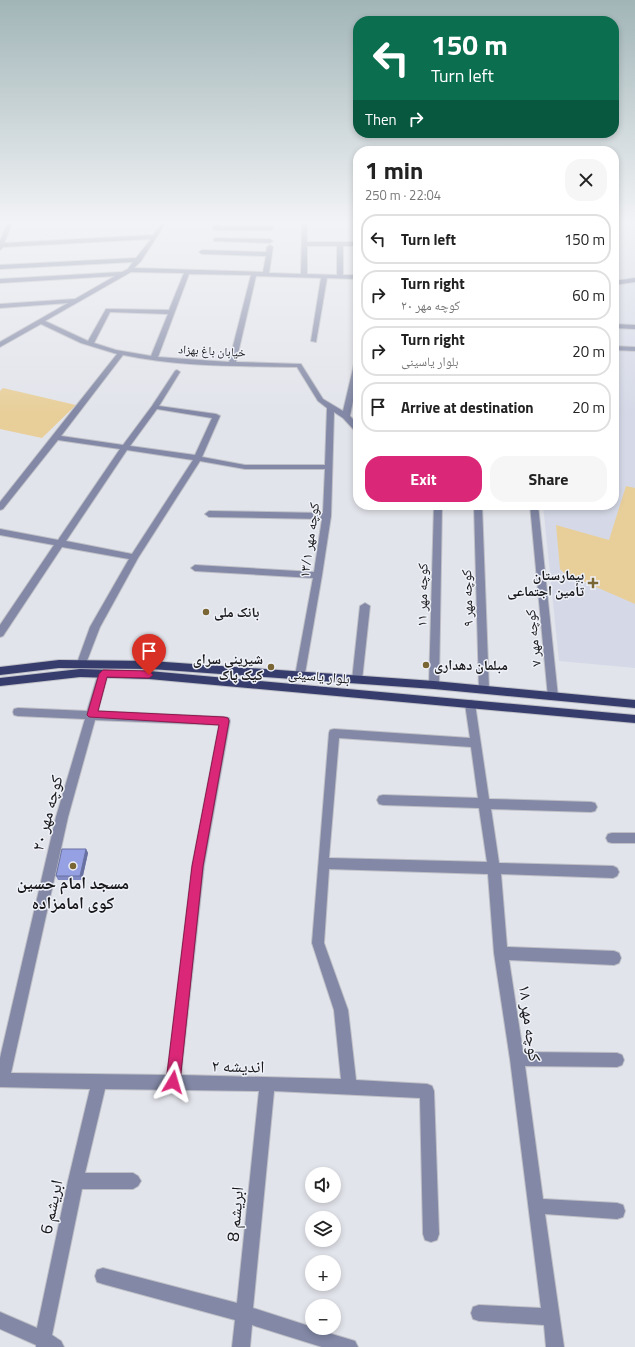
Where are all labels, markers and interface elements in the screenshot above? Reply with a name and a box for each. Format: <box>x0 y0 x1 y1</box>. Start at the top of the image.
text: 150 m <box>431 23 508 66</box>
icon: left <box>365 32 417 84</box>
text: Turn left <box>431 62 494 89</box>
text: Then <box>365 108 397 131</box>
icon: right <box>405 108 427 130</box>
text: 1 min <box>365 152 423 188</box>
button: close <box>565 159 607 201</box>
text: 250 m · 22:04 <box>365 185 441 205</box>
icon: left <box>367 228 389 250</box>
text: Turn left <box>401 228 456 251</box>
text: 150 m <box>564 228 605 251</box>
text: Turn right <box>401 272 465 295</box>
icon: right <box>367 284 389 306</box>
text: 60 m <box>572 284 605 307</box>
text: کوچه مهر ۲۰ <box>401 295 460 315</box>
text: Turn right <box>401 328 465 351</box>
street label: خیابان باغ بهزاد <box>178 339 247 362</box>
icon: right <box>367 340 389 362</box>
text: 20 m <box>572 340 605 363</box>
text: بلوار یاسینی <box>401 351 459 371</box>
icon: arrive <box>367 396 389 418</box>
text: Arrive at destination <box>401 396 534 419</box>
text: 20 m <box>572 396 605 419</box>
button: Exit <box>365 456 482 502</box>
button: Share <box>490 456 607 502</box>
street label: کوچه مهر ۱۳/۱ <box>293 501 324 579</box>
street label: کوچه مهر ۱۱ <box>410 563 433 627</box>
place label: بیمارستان تأمین اجتماعی <box>507 564 584 601</box>
street label: کوچه مهر ۹ <box>455 569 478 627</box>
marker: بیمارستان تأمین اجتماعی <box>587 577 599 589</box>
place label: بانک ملی <box>214 601 259 622</box>
marker: بانک ملی <box>201 607 211 617</box>
street label: کوچه مهر ۷ <box>519 608 546 668</box>
pin <box>132 634 166 675</box>
icon: arrive <box>138 640 160 662</box>
place label: شیرینی سرای کیک پاک <box>193 648 263 685</box>
place label: مبلمان دهداری <box>434 654 508 675</box>
marker: مبلمان دهداری <box>421 660 431 670</box>
marker: شیرینی سرای کیک پاک <box>266 662 276 672</box>
street label: بلوار یاسینی <box>287 662 351 689</box>
street label: کوچه مهر ۲۰ <box>24 772 70 854</box>
marker: مسجد امام حسین کوی امامزاده <box>68 861 78 871</box>
place label: مسجد امام حسین کوی امامزاده <box>17 870 129 916</box>
street label: کوچه مهر ۱۸ <box>512 983 548 1063</box>
street label: اندیشه ۲ <box>211 1053 265 1079</box>
position arrow <box>152 1061 194 1103</box>
map controls <box>305 1167 341 1335</box>
button: sound <box>305 1167 341 1203</box>
street label: ابریشم 6 <box>33 1177 69 1237</box>
street label: ابریشم 8 <box>220 1185 250 1243</box>
button: layers <box>305 1211 341 1247</box>
button: + <box>305 1255 341 1291</box>
button: − <box>305 1299 341 1335</box>

